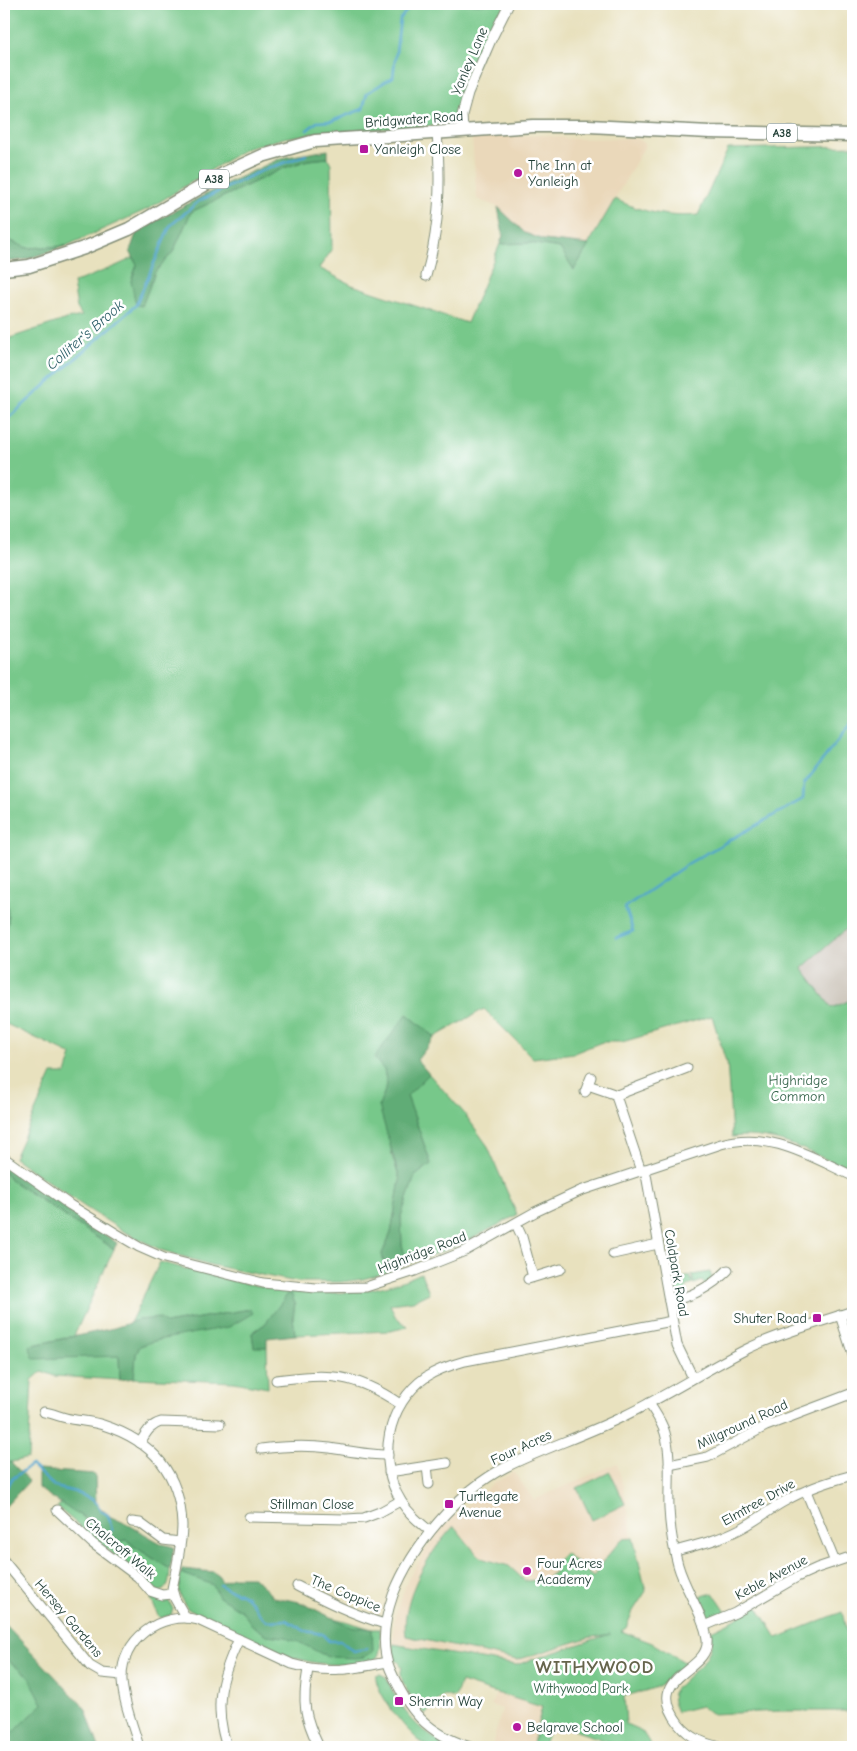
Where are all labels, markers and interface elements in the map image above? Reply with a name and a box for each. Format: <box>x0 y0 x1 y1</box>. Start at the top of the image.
street label: Yanley Lane <box>448 25 491 98</box>
street label: Bridgwater Road <box>364 108 464 131</box>
road number: A38 <box>767 124 797 142</box>
place label: Yanleigh Close <box>374 141 461 158</box>
marker: Yanleigh Close <box>358 143 370 155</box>
place label: The Inn at Yanleigh <box>528 157 592 190</box>
marker: The Inn at Yanleigh <box>512 167 524 179</box>
road number: A38 <box>199 170 229 188</box>
water label: Colliter's Brook <box>43 296 128 374</box>
park label: Highridge Common <box>769 1072 827 1105</box>
street label: Highridge Road <box>375 1228 469 1277</box>
street label: Coldpark Road <box>660 1228 693 1318</box>
place label: Shuter Road <box>734 1310 807 1327</box>
marker: Shuter Road <box>811 1312 823 1324</box>
street label: Millground Road <box>694 1396 790 1453</box>
street label: Four Acres <box>488 1426 554 1469</box>
street label: Elmtree Drive <box>719 1475 798 1530</box>
place label: Turtlegate Avenue <box>459 1488 518 1521</box>
street label: Stillman Close <box>270 1496 354 1513</box>
marker: Turtlegate Avenue <box>443 1498 455 1510</box>
street label: Chalcroft Walk <box>82 1514 159 1583</box>
street label: Keble Avenue <box>732 1551 810 1604</box>
place label: Four Acres Academy <box>537 1555 602 1588</box>
marker: Four Acres Academy <box>521 1565 533 1577</box>
street label: The Coppice <box>308 1571 383 1616</box>
street label: Hersey Gardens <box>31 1576 106 1661</box>
district label: WITHYWOOD <box>536 1656 654 1678</box>
park label: Withywood Park <box>534 1680 629 1697</box>
place label: Sherrin Way <box>409 1693 483 1710</box>
marker: Sherrin Way <box>393 1695 405 1707</box>
place label: Belgrave School <box>527 1719 623 1736</box>
marker: Belgrave School <box>511 1721 523 1733</box>

